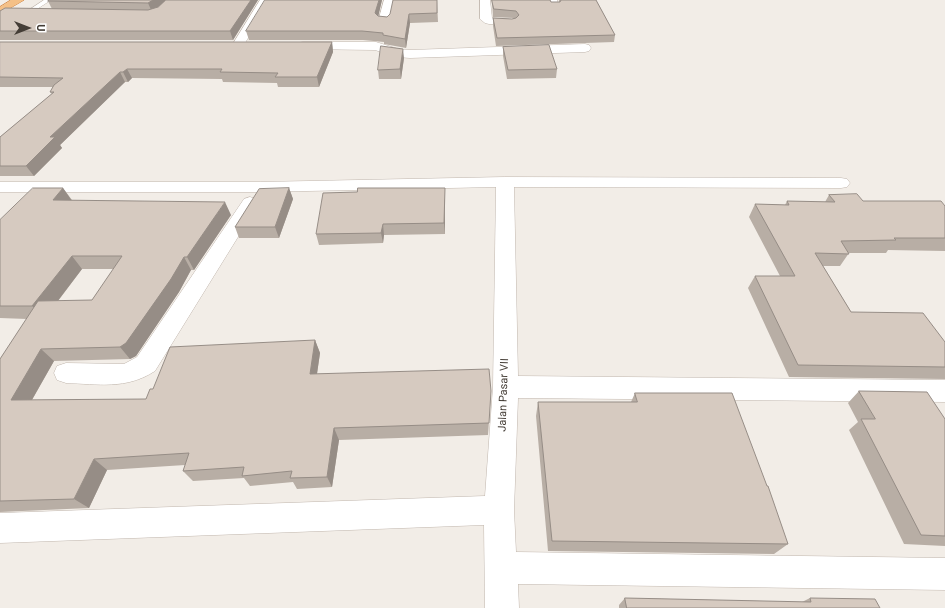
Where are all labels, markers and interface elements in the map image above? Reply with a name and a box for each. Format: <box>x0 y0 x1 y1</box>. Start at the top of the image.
north arrow <box>8 8 48 48</box>
text: U <box>34 24 47 32</box>
street label: Jalan Pasar VII <box>496 358 512 432</box>

